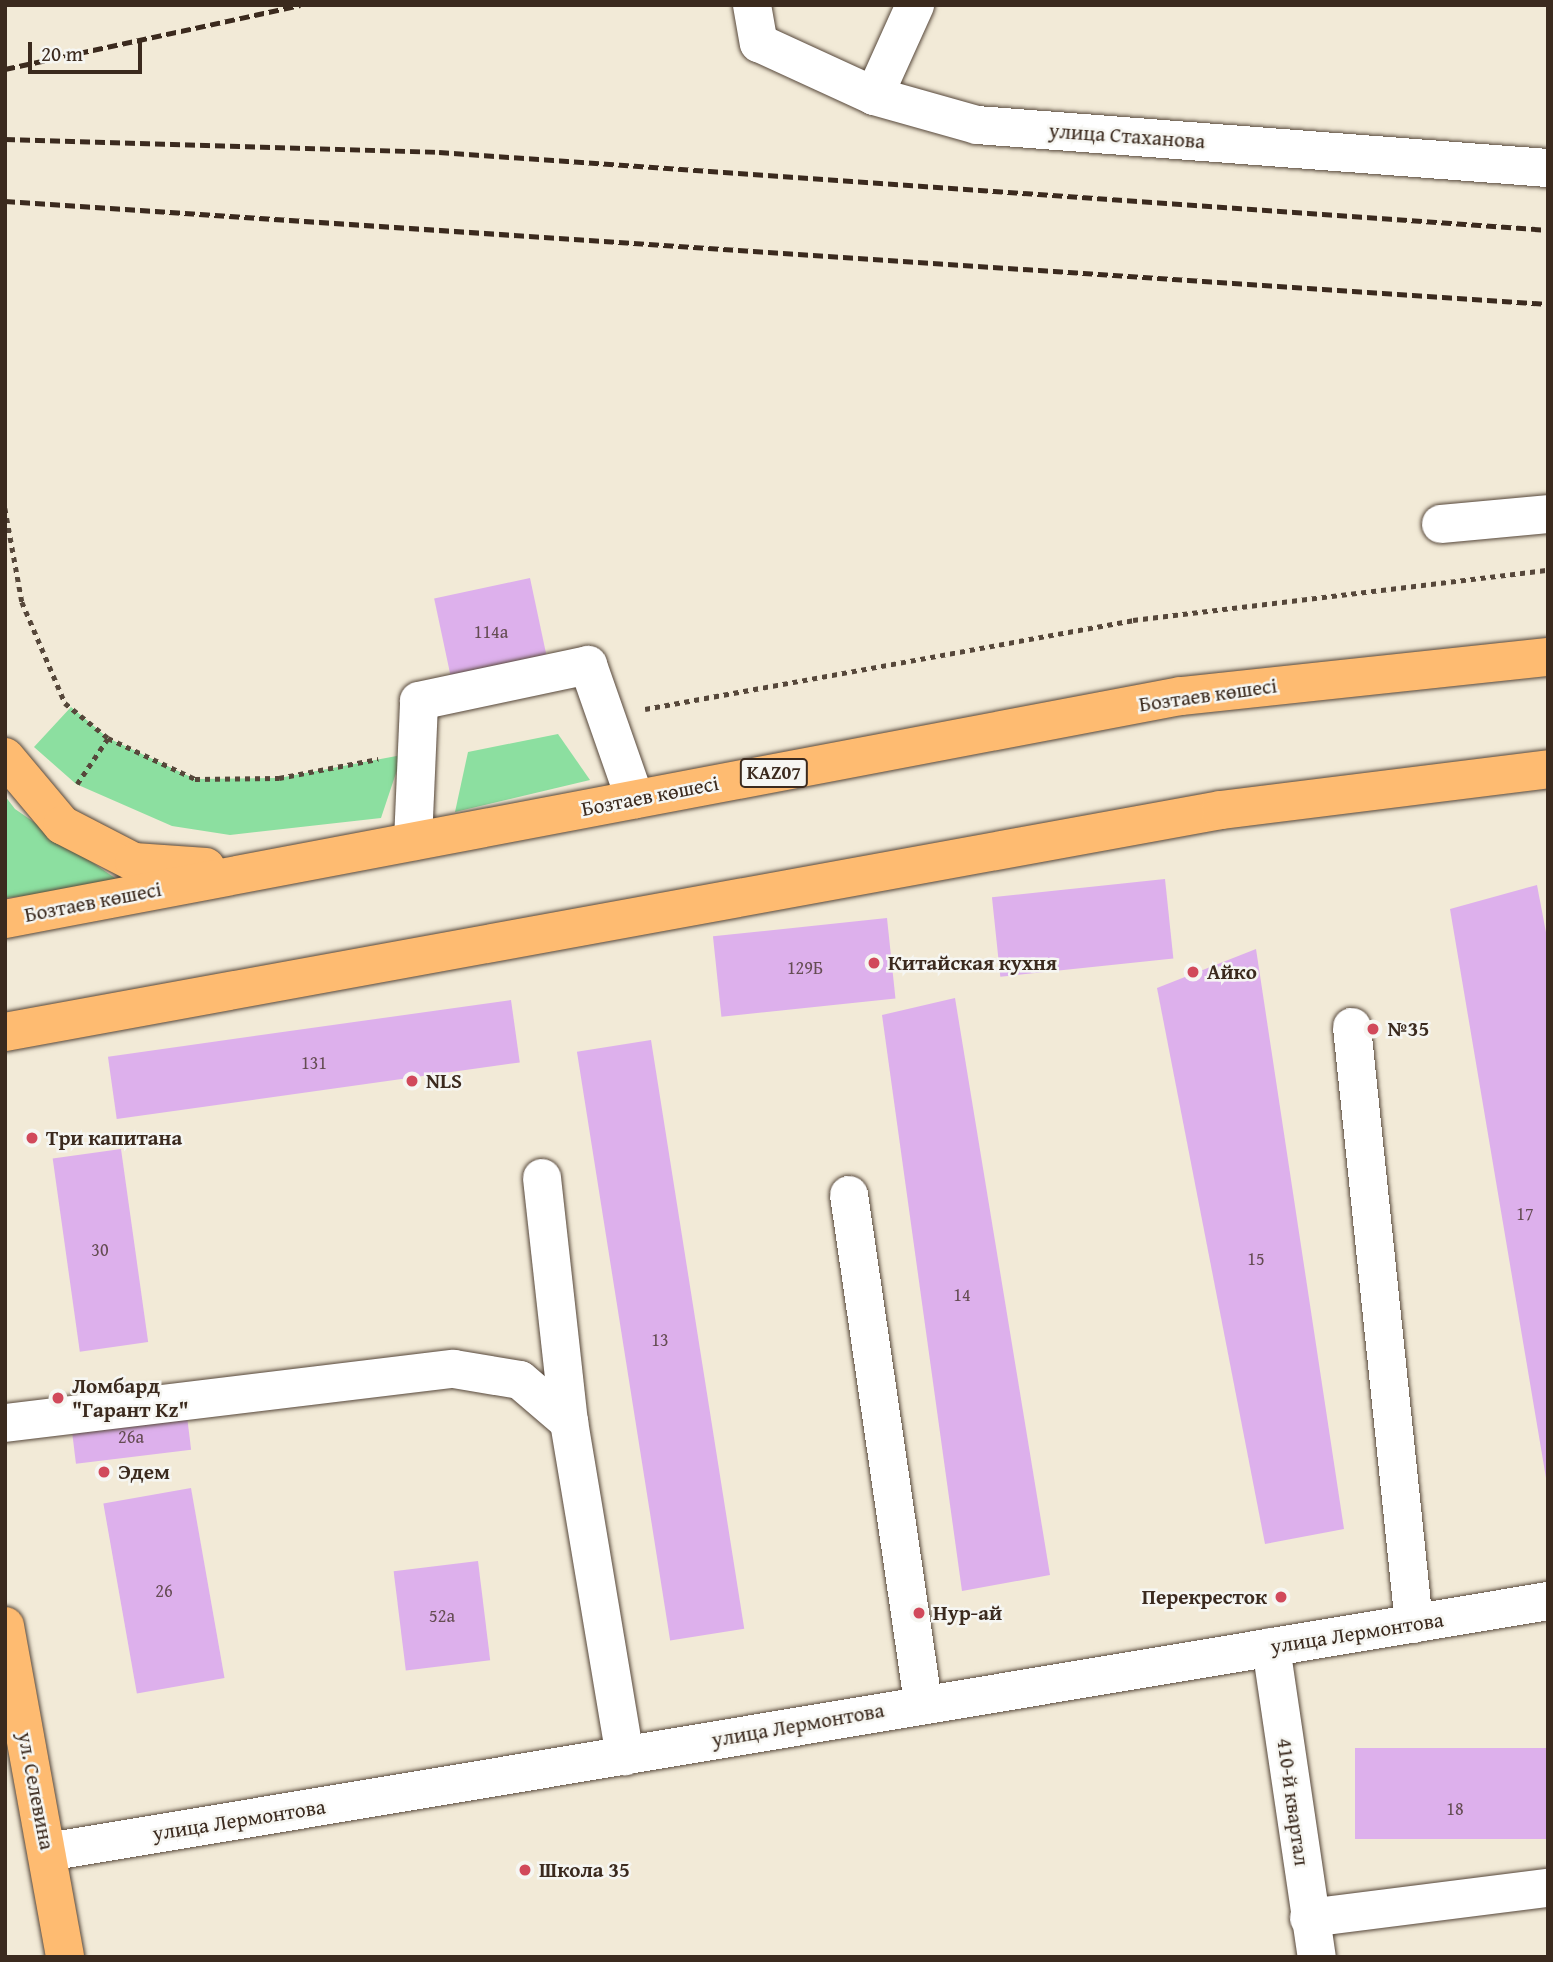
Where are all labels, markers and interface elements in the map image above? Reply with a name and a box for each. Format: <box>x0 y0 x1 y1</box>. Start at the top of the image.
scale bar <box>32 28 145 72</box>
text: 20 m <box>41 38 83 69</box>
street label: улица Стаханова <box>1048 118 1206 154</box>
house number: 114а <box>474 621 508 643</box>
street label: Бозтаев көшесі <box>1137 673 1279 717</box>
road number: KAZ07 <box>739 758 809 788</box>
street label: Бозтаев көшесі <box>579 770 721 822</box>
street label: Бозтаев көшесі <box>22 876 164 928</box>
place label: Китайская кухня <box>888 950 1057 976</box>
marker: Китайская кухня <box>866 955 882 971</box>
house number: 129Б <box>787 957 823 979</box>
place label: Айко <box>1207 959 1257 985</box>
marker: Айко <box>1185 964 1201 980</box>
place label: №35 <box>1387 1016 1429 1042</box>
marker: №35 <box>1365 1021 1381 1037</box>
house number: 131 <box>301 1052 327 1074</box>
place label: NLS <box>426 1068 462 1094</box>
marker: NLS <box>404 1073 420 1089</box>
place label: Три капитана <box>46 1125 182 1151</box>
marker: Три капитана <box>24 1130 40 1146</box>
house number: 17 <box>1516 1203 1534 1225</box>
house number: 30 <box>91 1239 109 1261</box>
house number: 15 <box>1247 1248 1265 1270</box>
house number: 14 <box>953 1284 971 1306</box>
house number: 13 <box>651 1329 669 1351</box>
place label: Ломбард "Гарант Kz" <box>72 1373 189 1423</box>
marker: Ломбард "Гарант Kz" <box>50 1390 66 1406</box>
house number: 26а <box>118 1426 144 1448</box>
place label: Эдем <box>118 1459 170 1485</box>
marker: Эдем <box>96 1464 112 1480</box>
house number: 26 <box>155 1580 173 1602</box>
place label: Перекресток <box>1142 1584 1267 1610</box>
marker: Перекресток <box>1273 1589 1289 1605</box>
place label: Нур-ай <box>933 1600 1002 1626</box>
house number: 52а <box>429 1605 455 1627</box>
marker: Нур-ай <box>911 1605 927 1621</box>
street label: улица Лермонтова <box>1269 1607 1445 1659</box>
street label: улица Лермонтова <box>710 1697 886 1753</box>
street label: ул. Селевина <box>12 1730 60 1852</box>
street label: 410-й квартал <box>1272 1736 1314 1868</box>
street label: улица Лермонтова <box>151 1794 327 1846</box>
house number: 18 <box>1446 1798 1464 1820</box>
place label: Школа 35 <box>539 1857 630 1883</box>
marker: Школа 35 <box>517 1862 533 1878</box>

